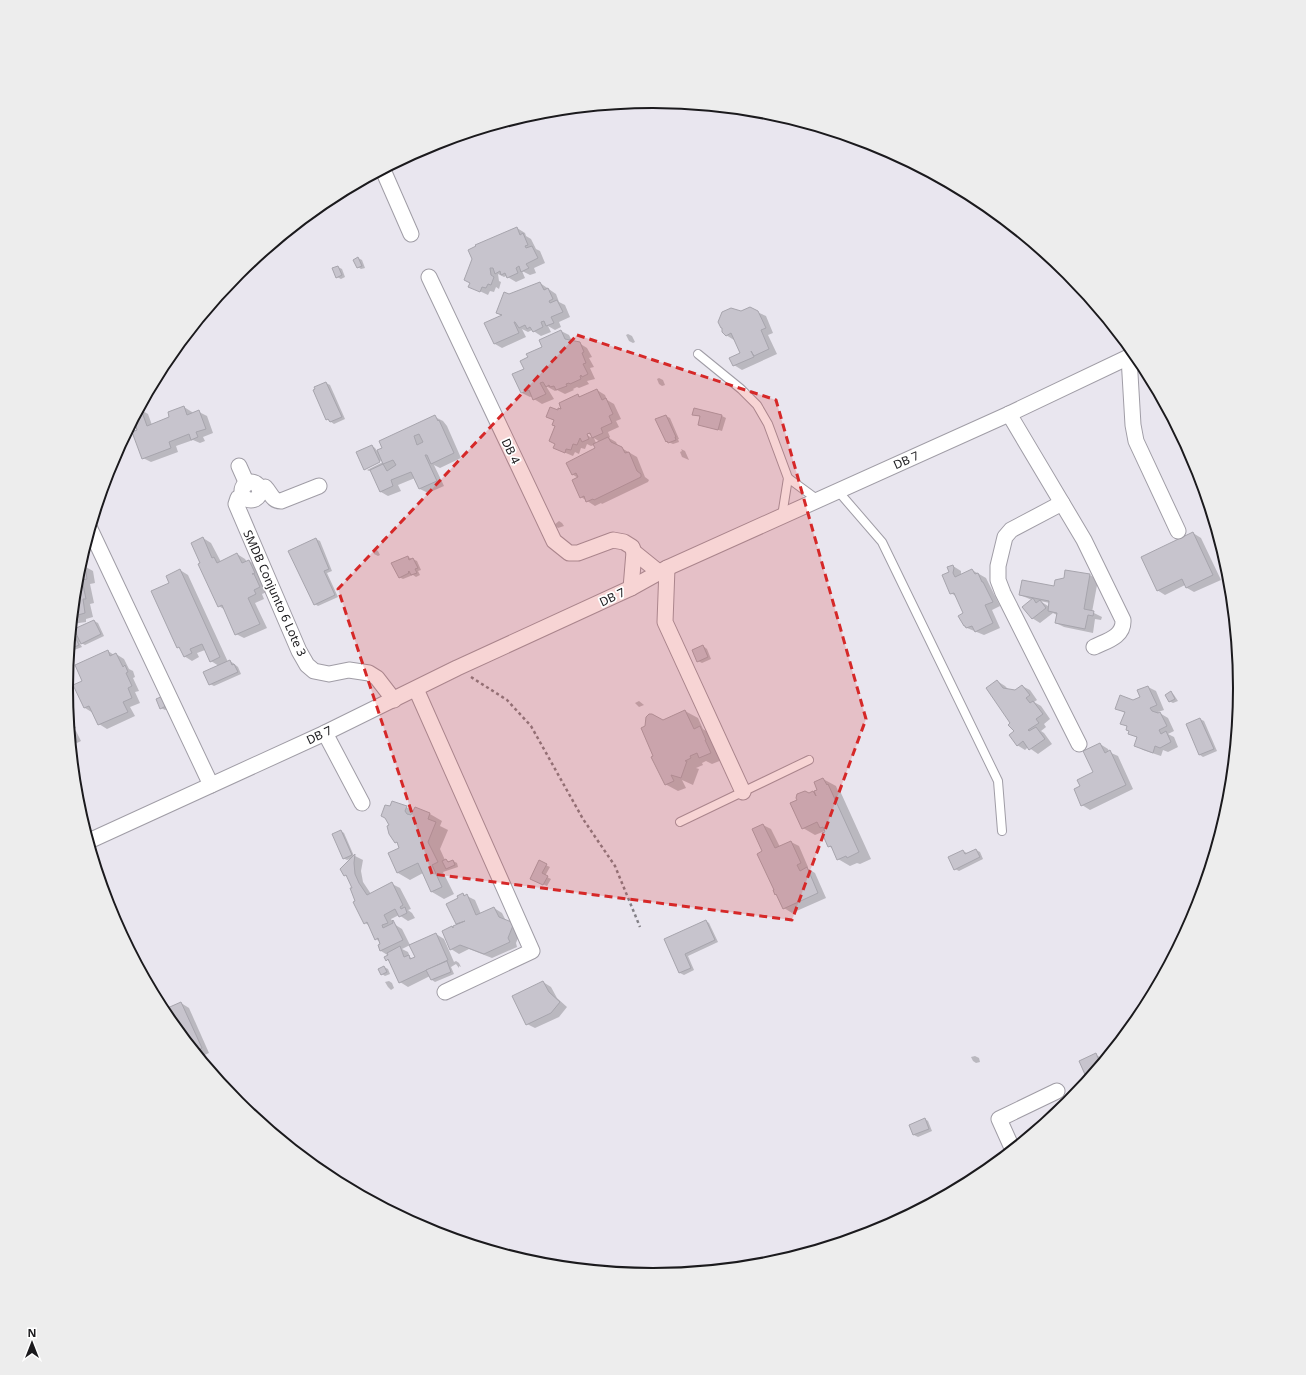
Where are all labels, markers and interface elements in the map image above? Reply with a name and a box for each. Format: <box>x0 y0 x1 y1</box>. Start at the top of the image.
street label: DB 4 <box>498 435 524 467</box>
street label: DB 7 <box>890 447 922 473</box>
street label: SMDB Conjunto 6 Lote 3 <box>239 527 311 659</box>
street label: DB 7 <box>596 584 628 610</box>
street label: DB 7 <box>303 722 335 748</box>
north arrow <box>12 1323 52 1363</box>
text: N <box>28 1325 36 1340</box>

